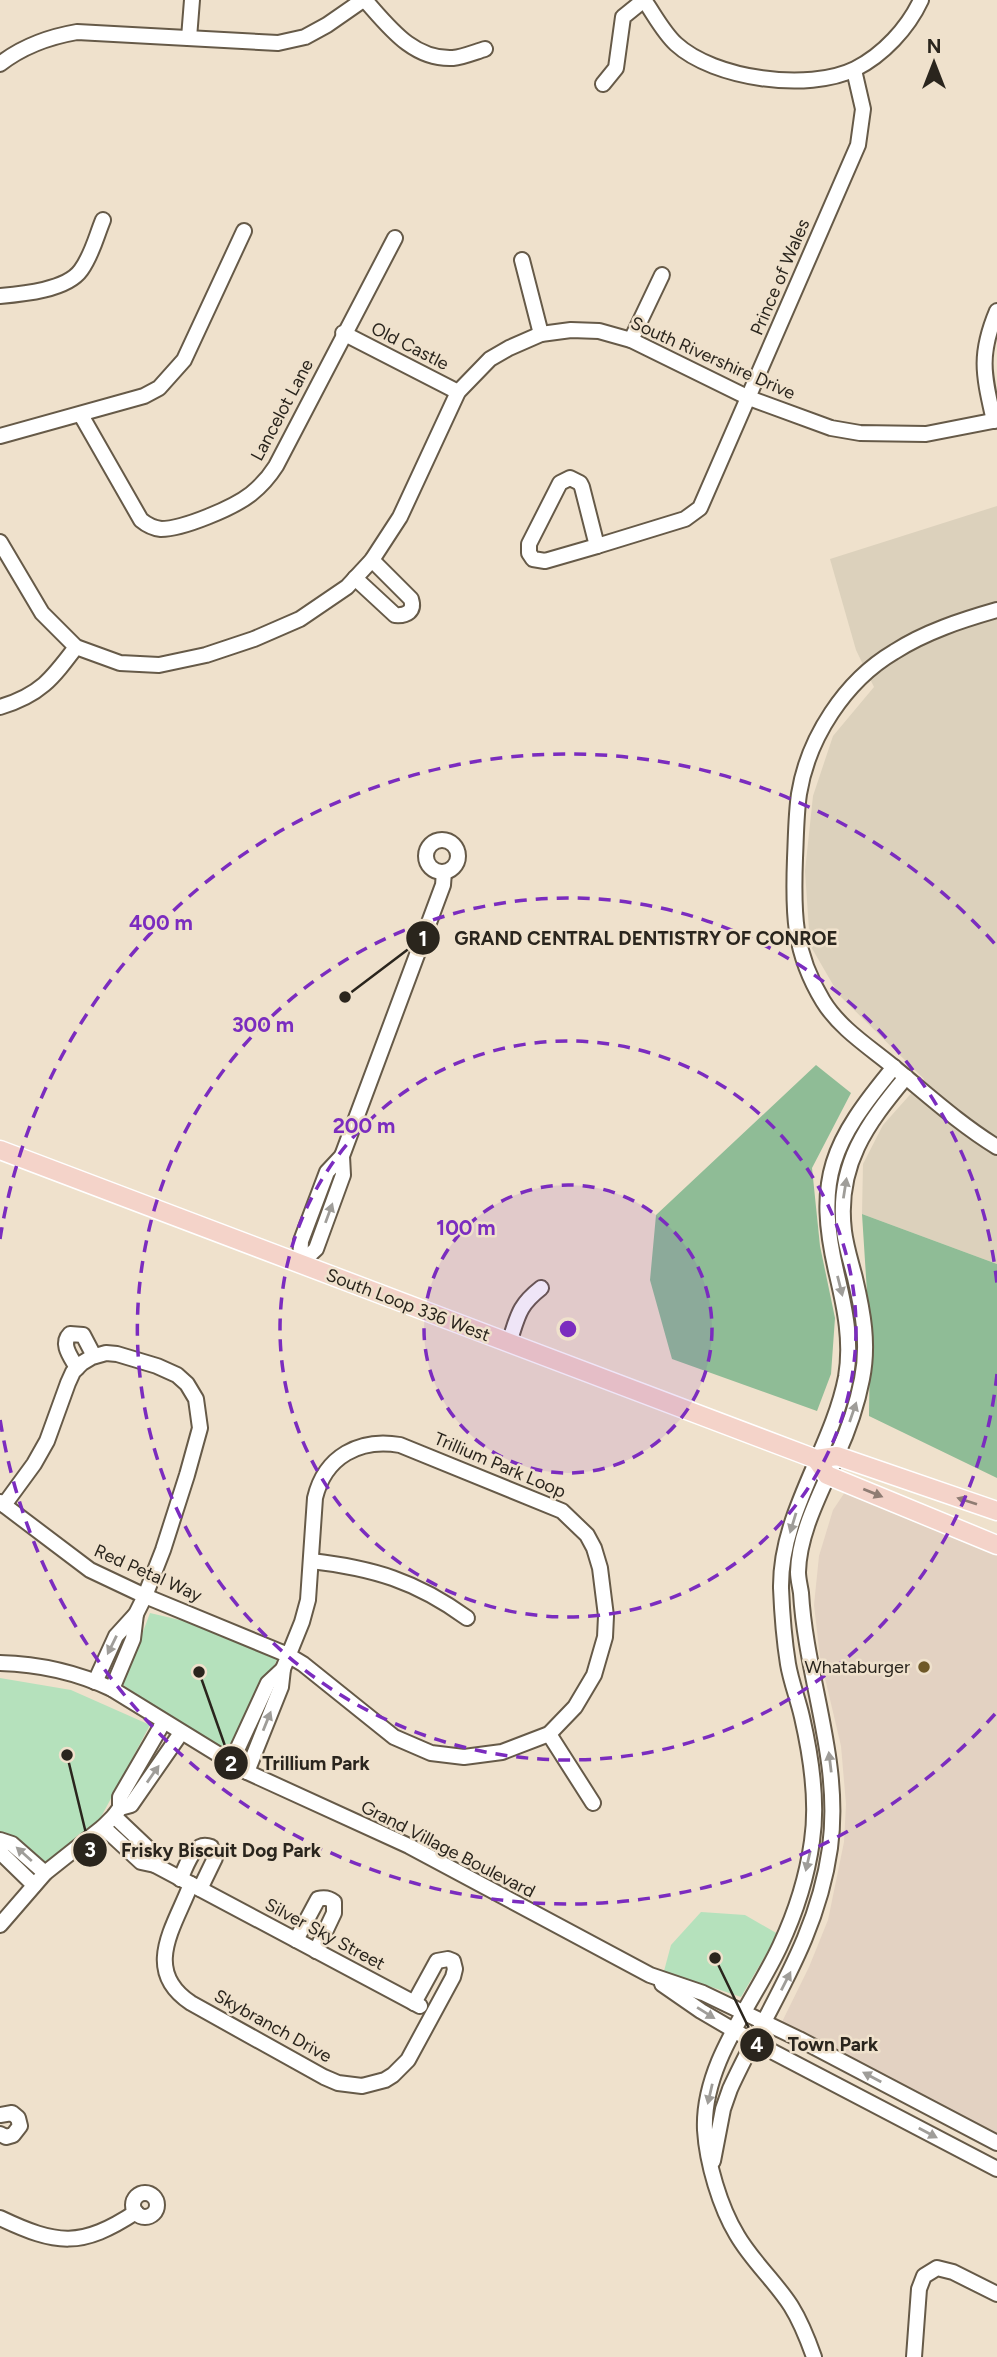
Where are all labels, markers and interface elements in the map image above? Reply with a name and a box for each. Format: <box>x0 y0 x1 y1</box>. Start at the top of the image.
north arrow <box>899 28 969 98</box>
text: N <box>927 35 941 58</box>
street label: Prince of Wales <box>746 216 814 338</box>
street label: South Rivershire Drive <box>627 312 799 404</box>
street label: Old Castle <box>368 317 453 375</box>
street label: Lancelot Lane <box>246 355 318 465</box>
text: 400 m <box>129 910 193 935</box>
callout: GRAND CENTRAL DENTISTRY OF CONROE <box>405 918 851 958</box>
text: 1 <box>419 926 427 951</box>
text: GRAND CENTRAL DENTISTRY OF CONROE <box>454 927 838 950</box>
text: 300 m <box>232 1012 294 1037</box>
text: 200 m <box>333 1113 395 1138</box>
one-way arrow <box>840 1177 851 1199</box>
one-way arrow <box>324 1202 335 1223</box>
text: 100 m <box>436 1215 496 1240</box>
street label: South Loop 336 West <box>323 1264 493 1347</box>
one-way arrow <box>835 1275 846 1297</box>
centre of rings <box>556 1317 580 1341</box>
one-way arrow <box>848 1401 859 1422</box>
street label: Trillium Park Loop <box>431 1427 569 1503</box>
one-way arrow <box>863 1487 884 1498</box>
one-way arrow <box>956 1495 977 1506</box>
one-way arrow <box>787 1513 798 1534</box>
street label: Red Petal Way <box>91 1539 206 1607</box>
one-way arrow <box>106 1635 118 1655</box>
place label: Whataburger <box>804 1656 910 1678</box>
marker: Whataburger <box>916 1659 932 1675</box>
one-way arrow <box>262 1710 273 1731</box>
callout: Trillium Park <box>213 1743 384 1783</box>
text: 2 <box>225 1751 237 1776</box>
one-way arrow <box>825 1751 836 1773</box>
text: Trillium Park <box>262 1752 371 1775</box>
one-way arrow <box>146 1765 160 1783</box>
street label: Grand Village Boulevard <box>357 1795 539 1903</box>
callout: Frisky Biscuit Dog Park <box>72 1830 335 1870</box>
text: 3 <box>84 1837 96 1862</box>
text: Frisky Biscuit Dog Park <box>121 1839 322 1862</box>
one-way arrow <box>15 1846 33 1862</box>
one-way arrow <box>802 1850 813 1872</box>
street label: Silver Sky Street <box>261 1893 389 1975</box>
one-way arrow <box>780 1972 792 1991</box>
street label: Skybranch Drive <box>210 1985 336 2067</box>
one-way arrow <box>696 2007 716 2020</box>
callout: Town Park <box>739 2025 893 2065</box>
text: 4 <box>750 2032 764 2057</box>
text: Town Park <box>788 2033 879 2056</box>
one-way arrow <box>862 2071 881 2083</box>
one-way arrow <box>704 2083 715 2105</box>
one-way arrow <box>918 2127 938 2139</box>

